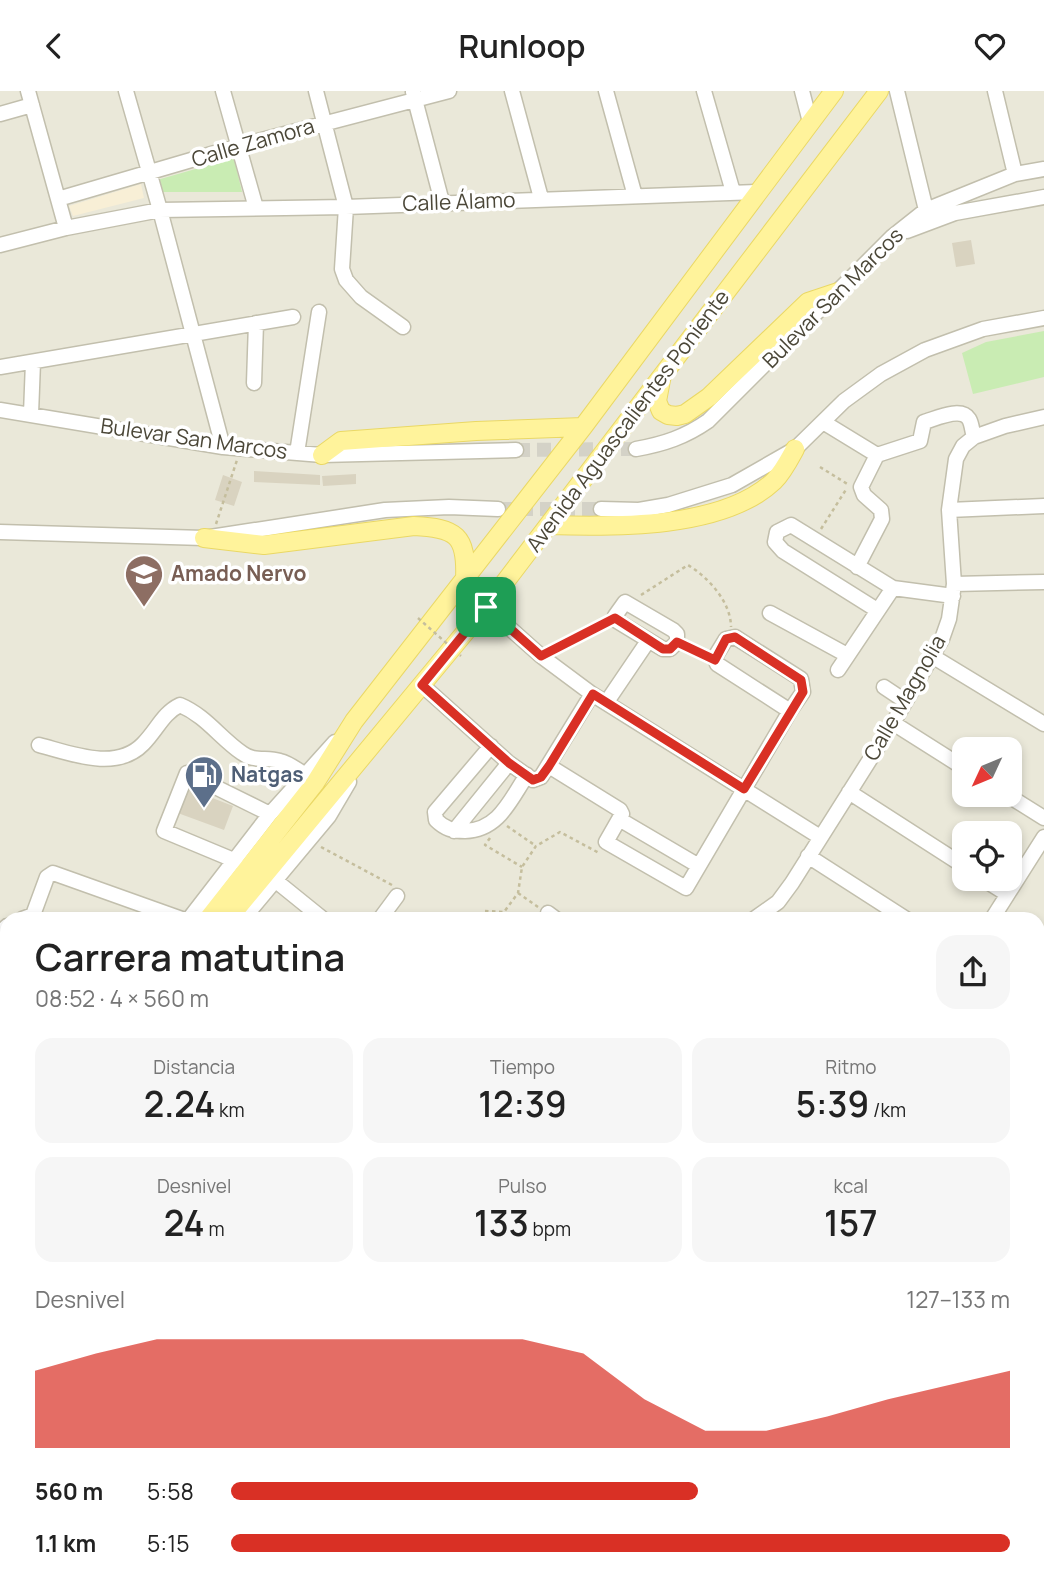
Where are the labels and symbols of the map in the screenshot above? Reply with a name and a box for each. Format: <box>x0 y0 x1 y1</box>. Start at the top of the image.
street label: Calle Zamora <box>188 111 317 173</box>
street label: Calle Álamo <box>402 185 516 217</box>
street label: Bulevar San Marcos <box>756 221 909 374</box>
street label: Avenida Aguascalientes Poniente <box>519 284 735 557</box>
street label: Bulevar San Marcos <box>99 411 289 465</box>
school or university icon: Amado Nervo <box>123 553 165 608</box>
place label: Amado Nervo <box>171 559 306 587</box>
pin <box>456 577 516 637</box>
street label: Calle Magnolia <box>857 629 952 766</box>
north arrow <box>952 737 1022 807</box>
fuel station icon: Natgas <box>183 754 225 809</box>
place label: Natgas <box>231 760 304 788</box>

